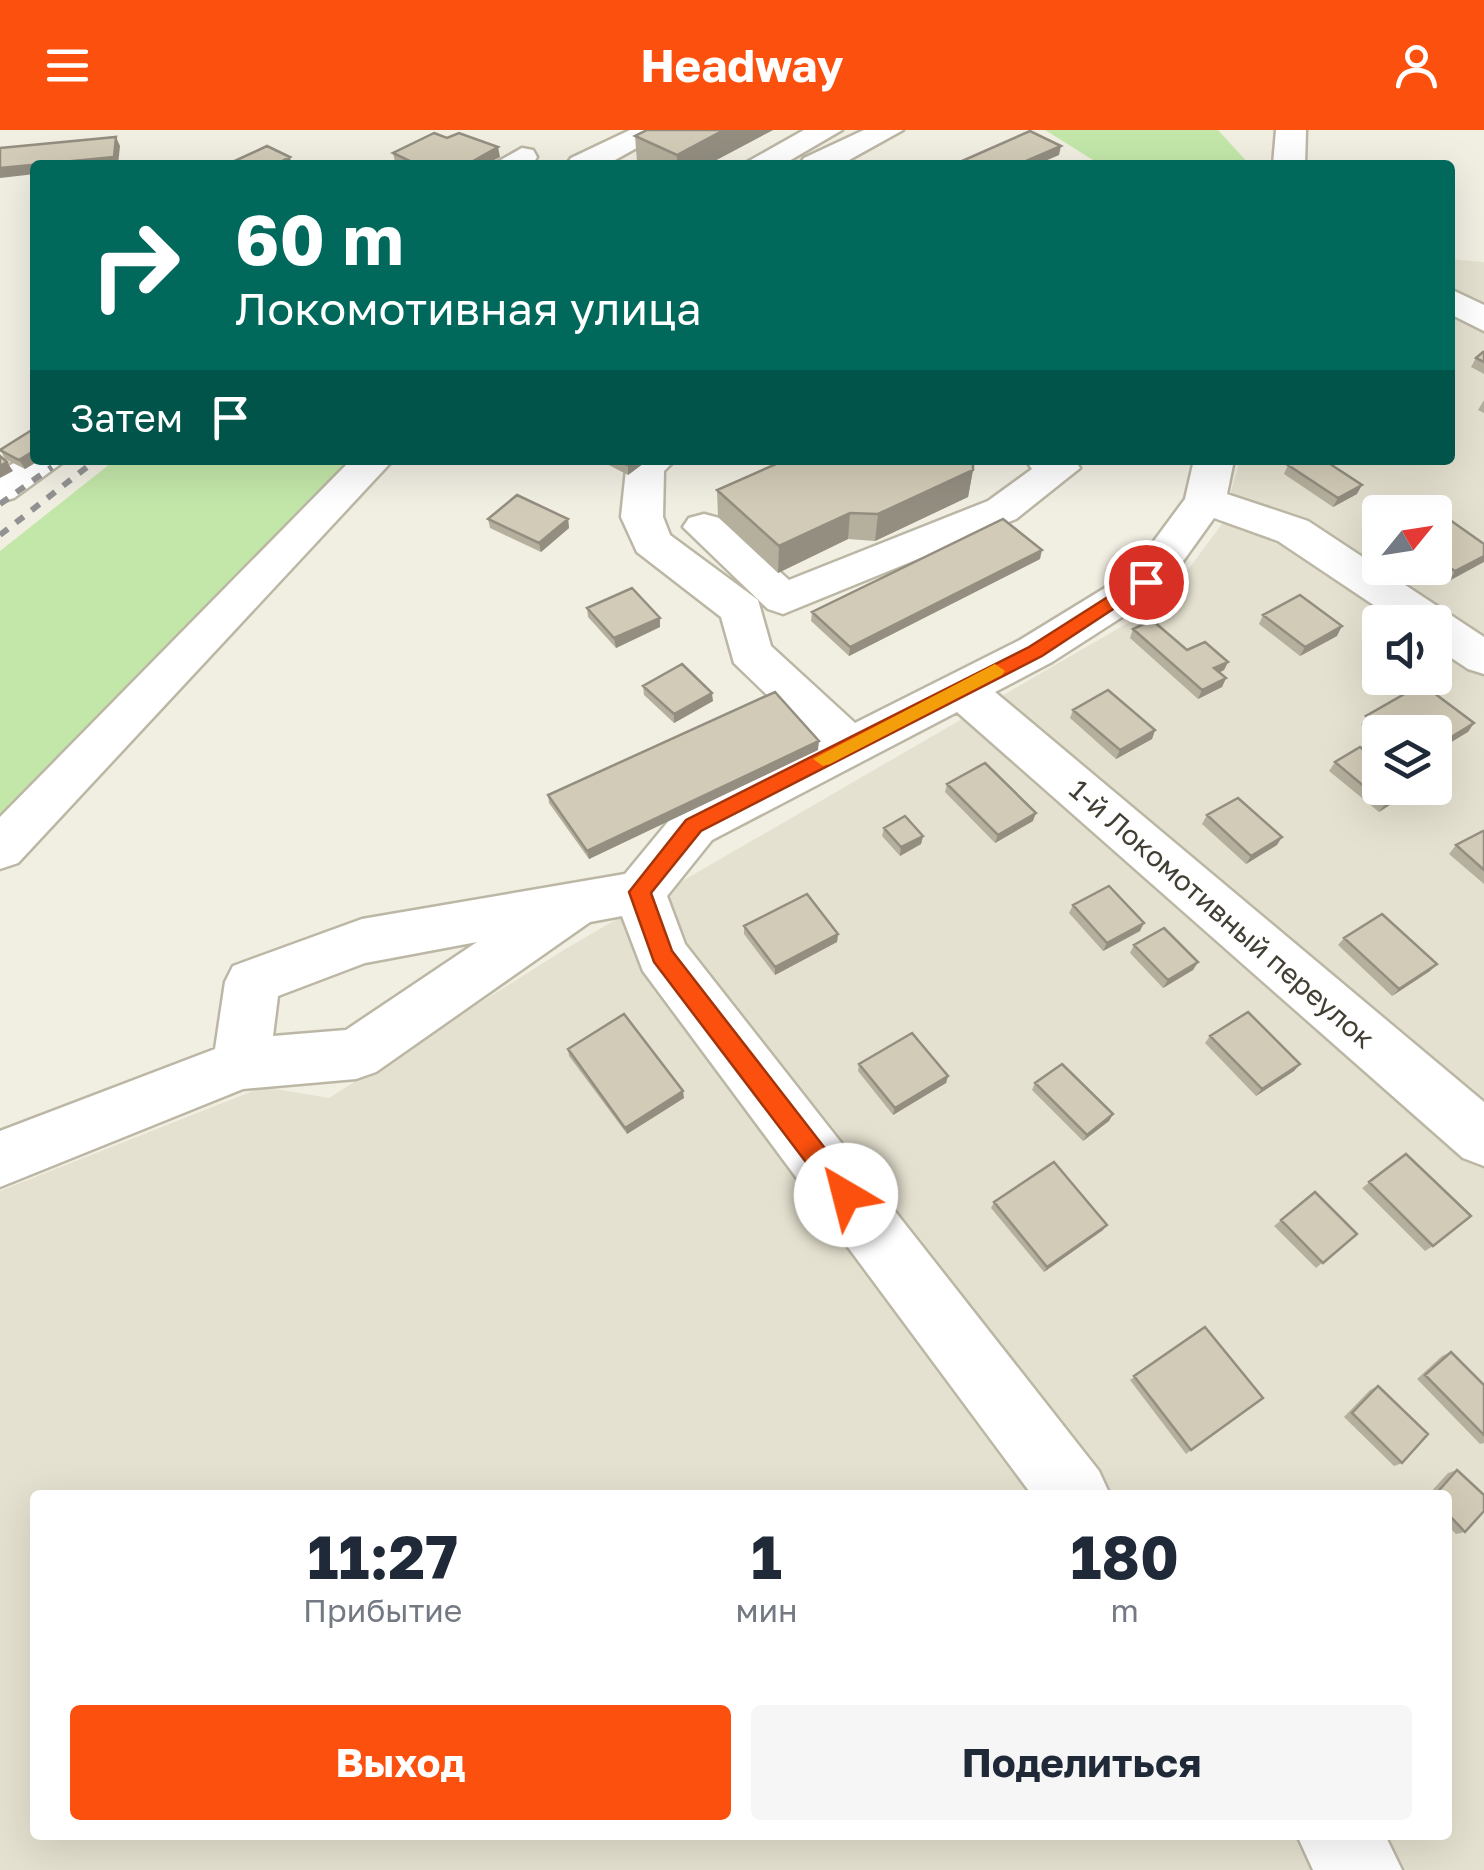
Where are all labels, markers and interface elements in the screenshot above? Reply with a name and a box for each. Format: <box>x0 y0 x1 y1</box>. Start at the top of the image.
icon: menu <box>40 38 95 93</box>
text: Headway <box>640 38 844 92</box>
icon: person <box>1389 38 1444 93</box>
text: 60 m <box>235 196 404 280</box>
icon: right <box>70 200 200 330</box>
text: Локомотивная улица <box>235 281 702 335</box>
icon: arrive <box>203 390 258 445</box>
text: Затем <box>70 395 183 440</box>
north arrow <box>1362 495 1452 585</box>
map controls <box>1362 495 1452 805</box>
pin <box>1104 540 1189 625</box>
icon: arrive <box>1119 555 1174 610</box>
button: sound <box>1362 605 1452 695</box>
button: layers <box>1362 715 1452 805</box>
street label: 1-й Локомотивный переулок <box>1063 772 1381 1055</box>
position arrow <box>794 1143 898 1247</box>
text: 11:27 <box>308 1520 458 1592</box>
text: 1 <box>751 1520 782 1592</box>
text: 180 <box>1071 1520 1179 1592</box>
text: Прибытие <box>303 1591 462 1629</box>
text: мин <box>735 1591 798 1629</box>
text: m <box>1111 1591 1139 1629</box>
button: Выход <box>70 1705 731 1820</box>
button: Поделиться <box>751 1705 1412 1820</box>

